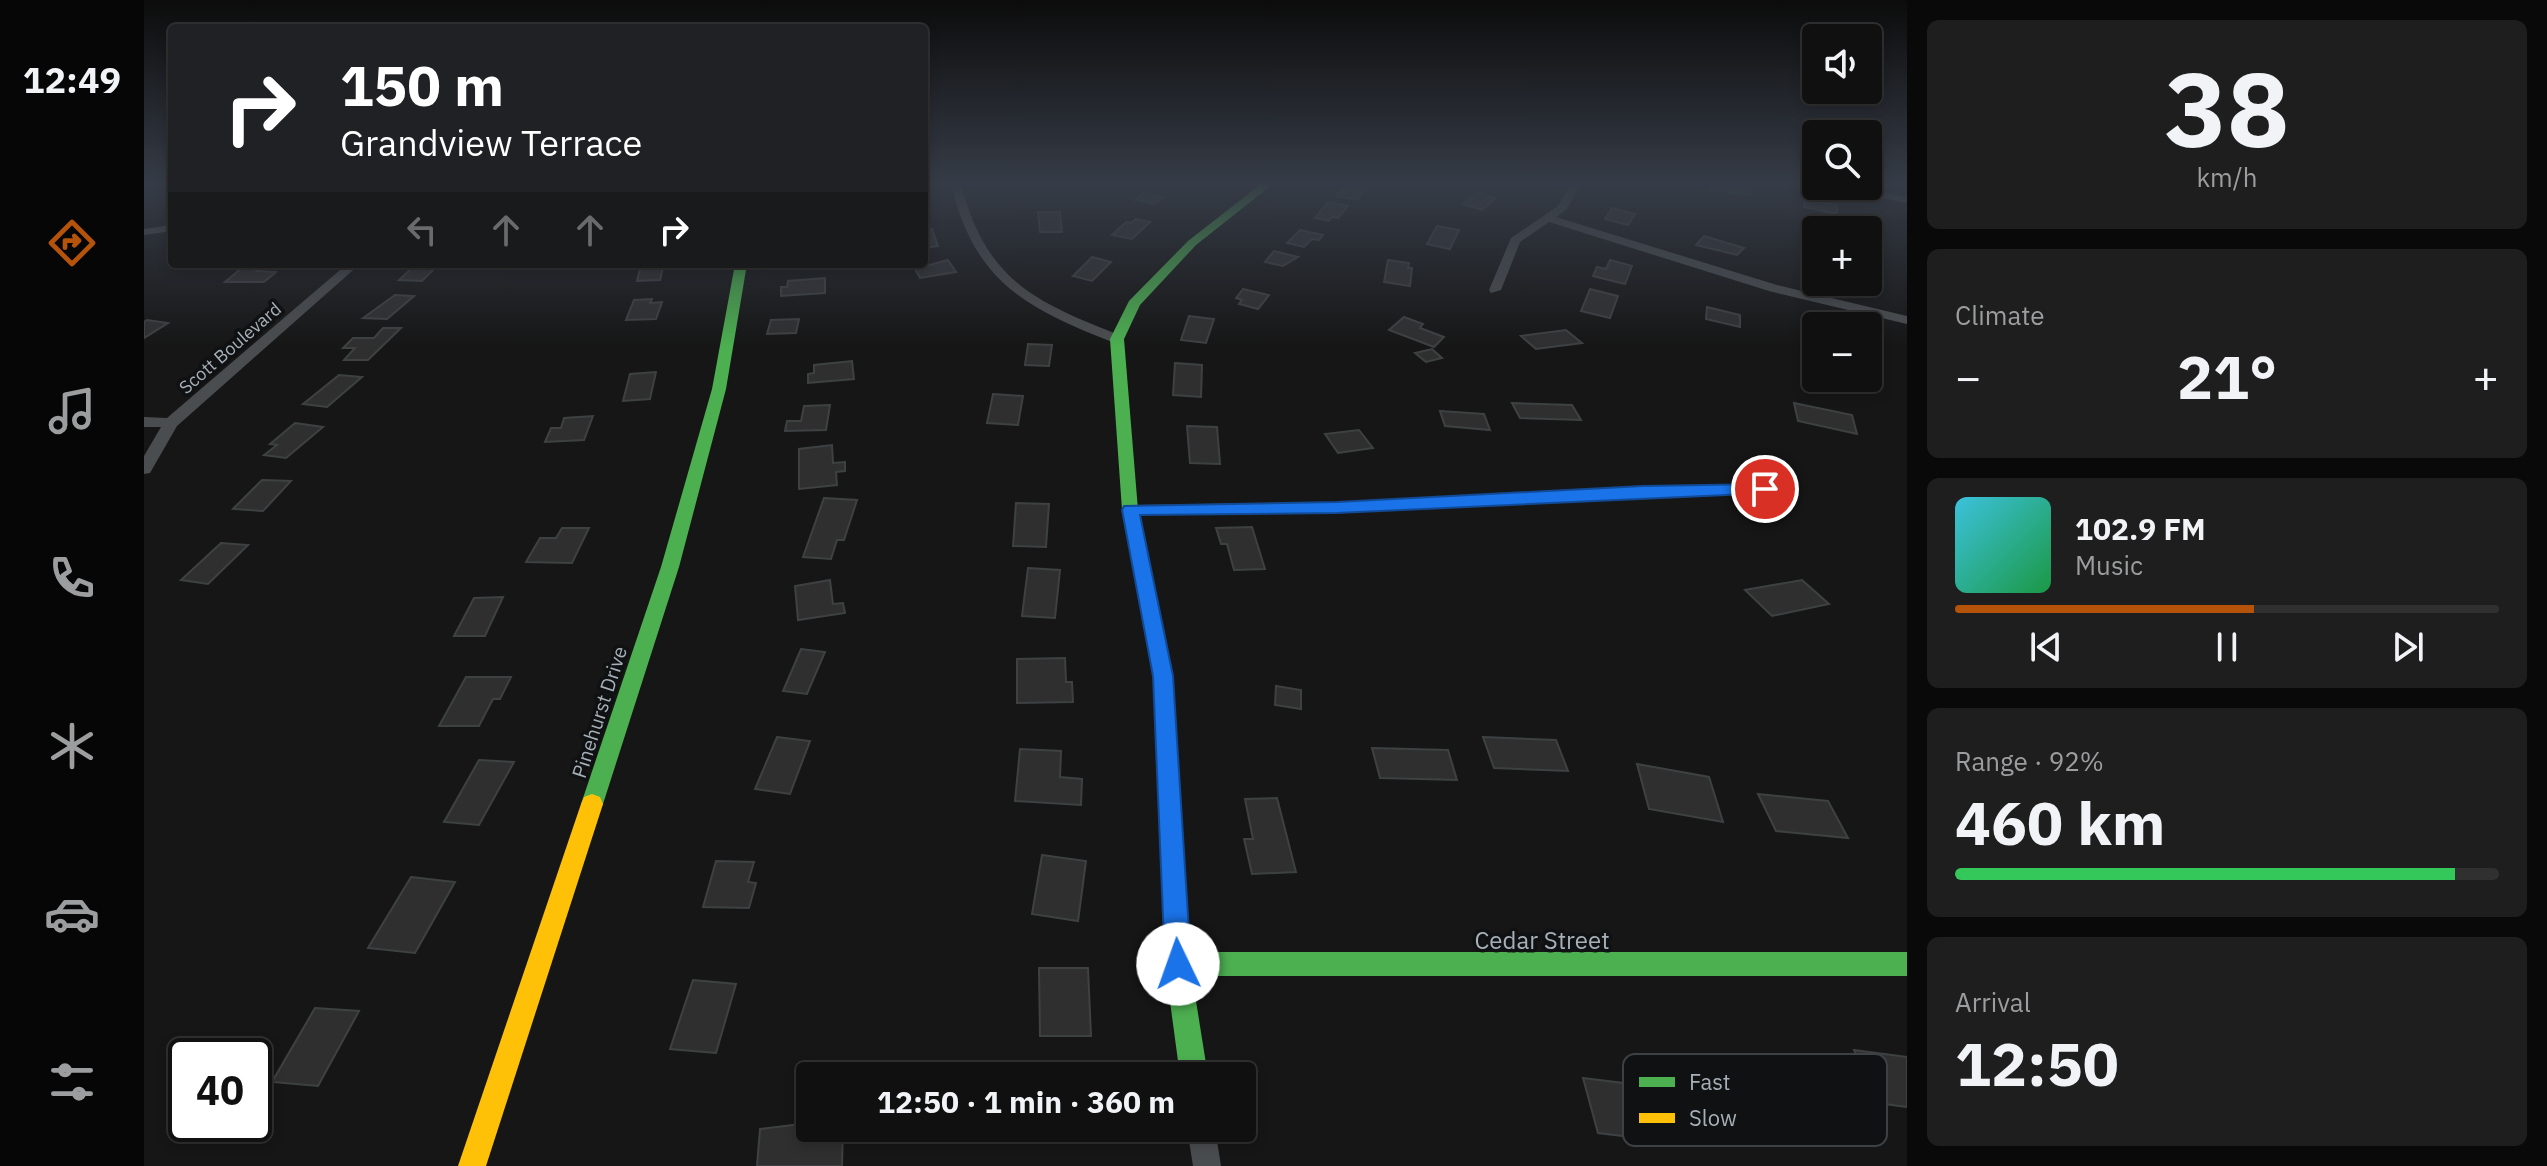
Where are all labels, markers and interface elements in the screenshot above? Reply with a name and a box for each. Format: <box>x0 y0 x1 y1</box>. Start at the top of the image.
map controls <box>1802 24 1882 392</box>
button: sound <box>1802 24 1882 104</box>
text: 38 <box>2165 40 2289 176</box>
text: 150 m <box>340 49 504 121</box>
text: 12:49 <box>23 56 121 103</box>
icon: right <box>208 56 312 160</box>
text: Grandview Terrace <box>340 119 642 166</box>
button: search <box>1802 120 1882 200</box>
text: km/h <box>2196 160 2258 194</box>
icon: left <box>400 208 444 252</box>
icon: ahead <box>484 208 528 252</box>
icon: ahead <box>568 208 612 252</box>
icon: right <box>652 208 696 252</box>
icon: directions <box>44 215 100 271</box>
button: + <box>1802 216 1882 296</box>
street label: Scott Boulevard <box>174 297 286 399</box>
text: Climate <box>1955 298 2045 332</box>
button: − <box>1802 312 1882 392</box>
text: 21° <box>2177 337 2277 416</box>
text: − <box>1955 348 1981 405</box>
text: + <box>2473 348 2499 405</box>
icon: music <box>44 383 100 439</box>
pin <box>1731 455 1799 523</box>
icon: arrive <box>1743 467 1787 511</box>
text: 102.9 FM <box>2075 509 2206 548</box>
text: Music <box>2075 548 2143 582</box>
icon: phone <box>44 550 100 606</box>
icon: previous <box>2024 625 2068 669</box>
icon: pause <box>2205 625 2249 669</box>
icon: next <box>2386 625 2430 669</box>
street label: Pinehurst Drive <box>565 643 633 781</box>
icon: climate <box>44 718 100 774</box>
text: Range · 92% <box>1955 744 2104 778</box>
text: 460 km <box>1955 783 2165 862</box>
icon: car <box>44 886 100 942</box>
position arrow <box>1136 922 1220 1006</box>
street label: Cedar Street <box>1474 924 1610 956</box>
text: Arrival <box>1955 985 2031 1019</box>
text: 12:50 <box>1955 1024 2119 1103</box>
speed limit sign: 40 <box>168 1038 272 1142</box>
icon: filters <box>44 1054 100 1110</box>
legend <box>1623 1054 1887 1146</box>
text: Fast <box>1689 1067 1730 1096</box>
text: 12:50 · 1 min · 360 m <box>877 1082 1175 1121</box>
text: Slow <box>1689 1103 1737 1132</box>

